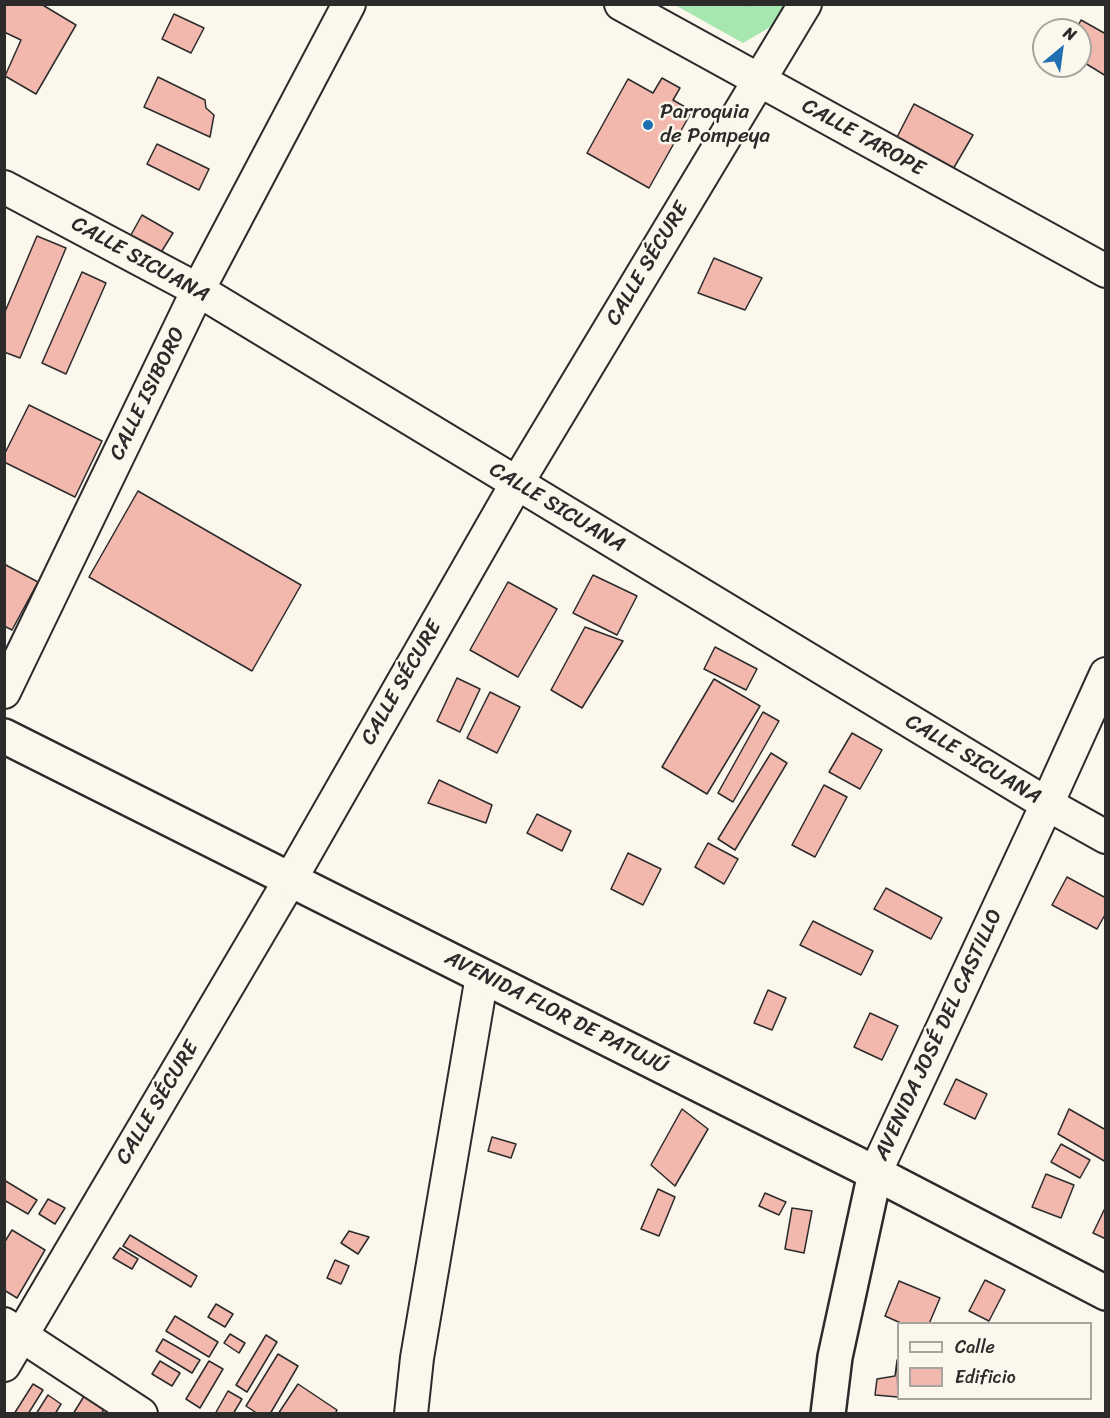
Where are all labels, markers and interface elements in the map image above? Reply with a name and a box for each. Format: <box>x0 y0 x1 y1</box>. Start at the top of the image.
north arrow <box>1032 18 1092 78</box>
text: N <box>1058 18 1082 49</box>
street label: CALLE TAROPE <box>797 94 929 182</box>
place label: Parroquia de Pompeya <box>660 100 770 150</box>
marker: Parroquia de Pompeya <box>641 118 655 132</box>
street label: CALLE SÉCURE <box>601 198 695 330</box>
street label: CALLE SICUANA <box>67 212 213 308</box>
street label: CALLE ISIBORO <box>105 324 191 464</box>
street label: CALLE SICUANA <box>485 458 629 558</box>
street label: CALLE SÉCURE <box>356 616 448 750</box>
street label: CALLE SICUANA <box>901 710 1045 810</box>
street label: AVENIDA JOSÉ DEL CASTILLO <box>870 905 1008 1165</box>
street label: AVENIDA FLOR DE PATUJÚ <box>440 946 672 1080</box>
street label: CALLE SÉCURE <box>111 1037 205 1169</box>
legend <box>897 1322 1092 1400</box>
text: Calle <box>955 1331 995 1363</box>
text: Edificio <box>955 1361 1016 1393</box>

